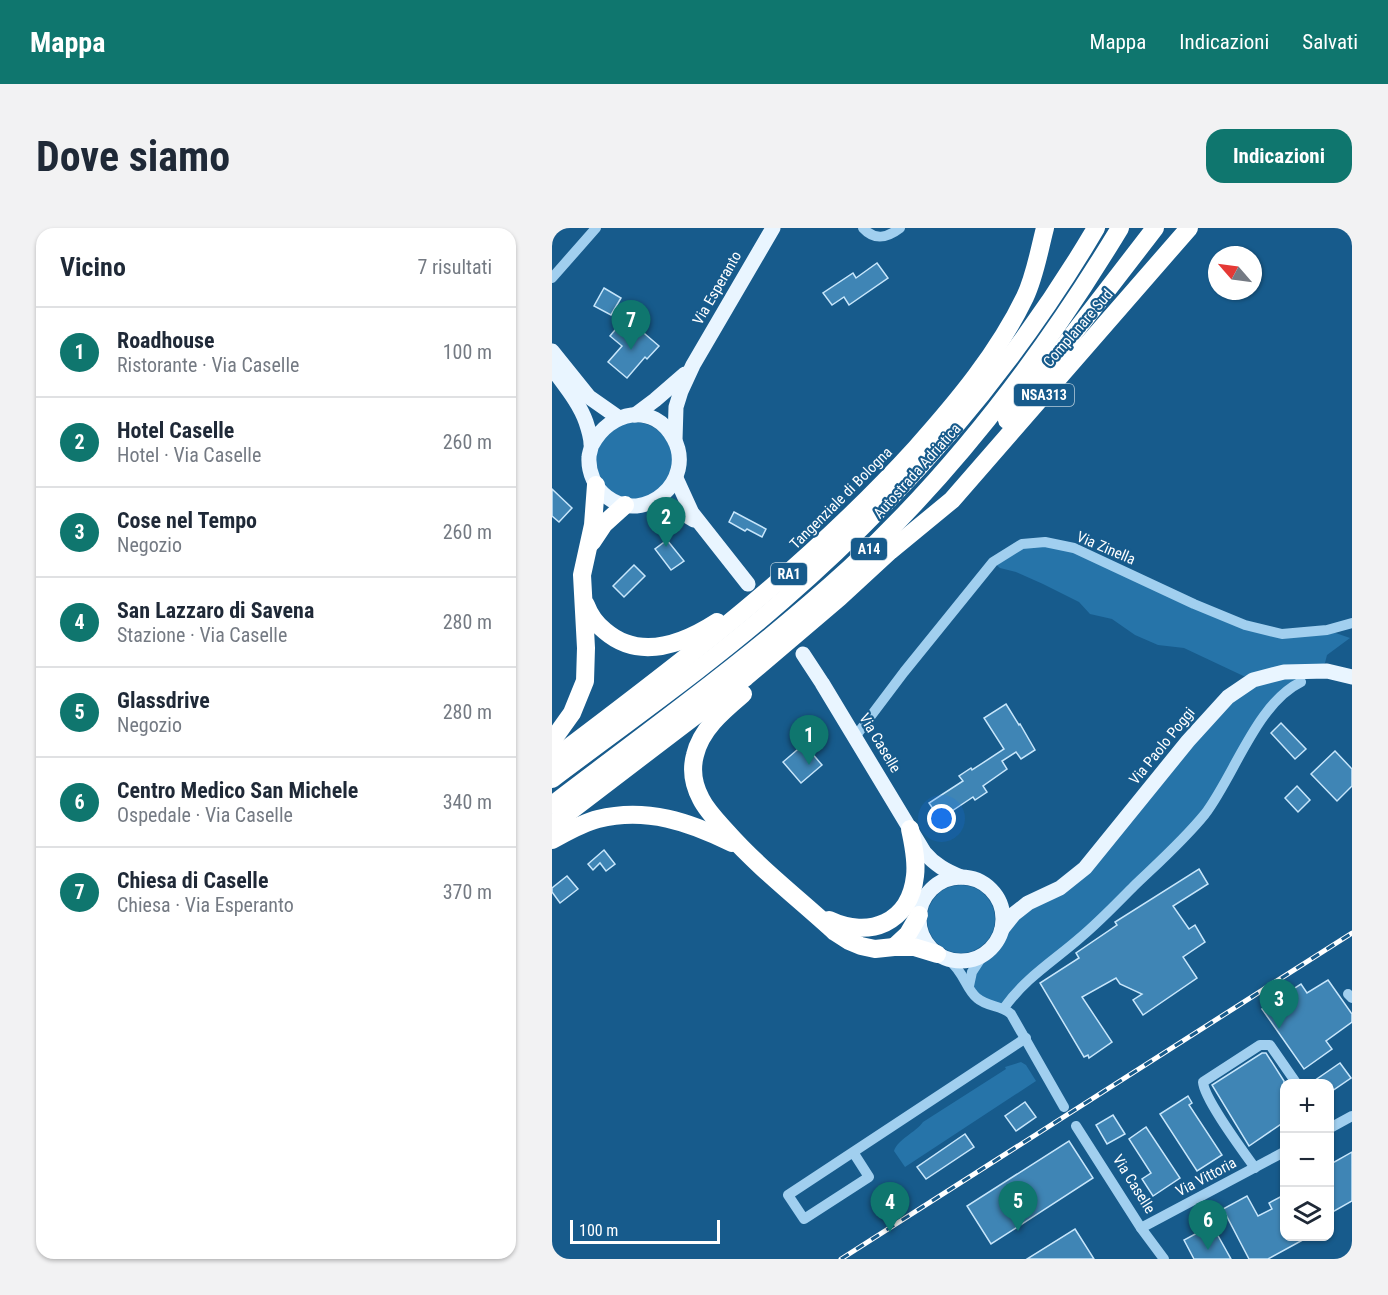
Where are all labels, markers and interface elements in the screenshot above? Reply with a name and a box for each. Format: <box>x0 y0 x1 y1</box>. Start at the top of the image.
text: Mappa <box>30 26 105 59</box>
text: Mappa <box>1090 30 1146 54</box>
text: Indicazioni <box>1179 30 1269 54</box>
text: Salvati <box>1302 30 1358 54</box>
button: Indicazioni <box>1206 129 1352 183</box>
text: Dove siamo <box>36 132 230 181</box>
north arrow <box>1208 246 1262 300</box>
street label: Via Esperanto <box>689 248 745 328</box>
text: Vicino <box>60 252 126 282</box>
text: 7 risultati <box>417 255 492 279</box>
street label: Complanare Sud <box>1039 285 1117 371</box>
pin: 7 <box>612 300 650 350</box>
text: Roadhouse <box>117 328 215 353</box>
text: 1 <box>74 340 85 364</box>
text: 100 m <box>443 340 492 364</box>
text: Ristorante · Via Caselle <box>117 353 299 377</box>
road number: NSA313 <box>1014 384 1074 406</box>
text: Hotel Caselle <box>117 418 234 443</box>
street label: Autostrada Adriatica <box>870 420 964 522</box>
text: 2 <box>74 430 85 454</box>
text: 260 m <box>443 430 492 454</box>
text: Hotel · Via Caselle <box>117 443 261 467</box>
street label: Tangenziale di Bologna <box>786 443 896 553</box>
pin: 2 <box>646 498 686 547</box>
text: Cose nel Tempo <box>117 508 257 533</box>
text: 3 <box>74 520 85 544</box>
text: 260 m <box>443 520 492 544</box>
street label: Via Zinella <box>1074 528 1138 568</box>
text: Negozio <box>117 533 182 557</box>
road number: A14 <box>851 538 887 560</box>
road number: RA1 <box>771 563 807 585</box>
text: San Lazzaro di Savena <box>117 598 314 623</box>
text: 4 <box>74 610 85 634</box>
text: 280 m <box>443 610 492 634</box>
text: Stazione · Via Caselle <box>117 623 287 647</box>
text: Glassdrive <box>117 688 210 713</box>
text: 5 <box>74 700 85 724</box>
text: 280 m <box>443 700 492 724</box>
street label: Via Paolo Poggi <box>1125 704 1199 788</box>
street label: Via Caselle <box>855 710 905 776</box>
text: Negozio <box>117 713 182 737</box>
pin: 1 <box>790 716 828 765</box>
text: Centro Medico San Michele <box>117 778 358 803</box>
text: 6 <box>74 790 85 814</box>
text: 340 m <box>443 790 492 814</box>
text: Ospedale · Via Caselle <box>117 803 293 827</box>
your location <box>927 804 956 833</box>
text: Chiesa di Caselle <box>117 868 268 893</box>
text: 7 <box>74 880 85 904</box>
text: 370 m <box>443 880 492 904</box>
text: Chiesa · Via Esperanto <box>117 893 294 917</box>
pin: 3 <box>1260 980 1298 1029</box>
map controls <box>1280 1079 1334 1241</box>
button: + <box>1280 1079 1334 1133</box>
button: − <box>1280 1133 1334 1187</box>
street label: Via Caselle <box>1109 1151 1159 1217</box>
street label: Via Vittoria <box>1173 1154 1239 1200</box>
pin: 4 <box>870 1182 910 1232</box>
pin: 5 <box>998 1182 1038 1231</box>
button: layers <box>1280 1187 1334 1241</box>
pin: 6 <box>1188 1200 1228 1250</box>
scale bar <box>570 1217 720 1244</box>
text: 100 m <box>579 1221 618 1240</box>

